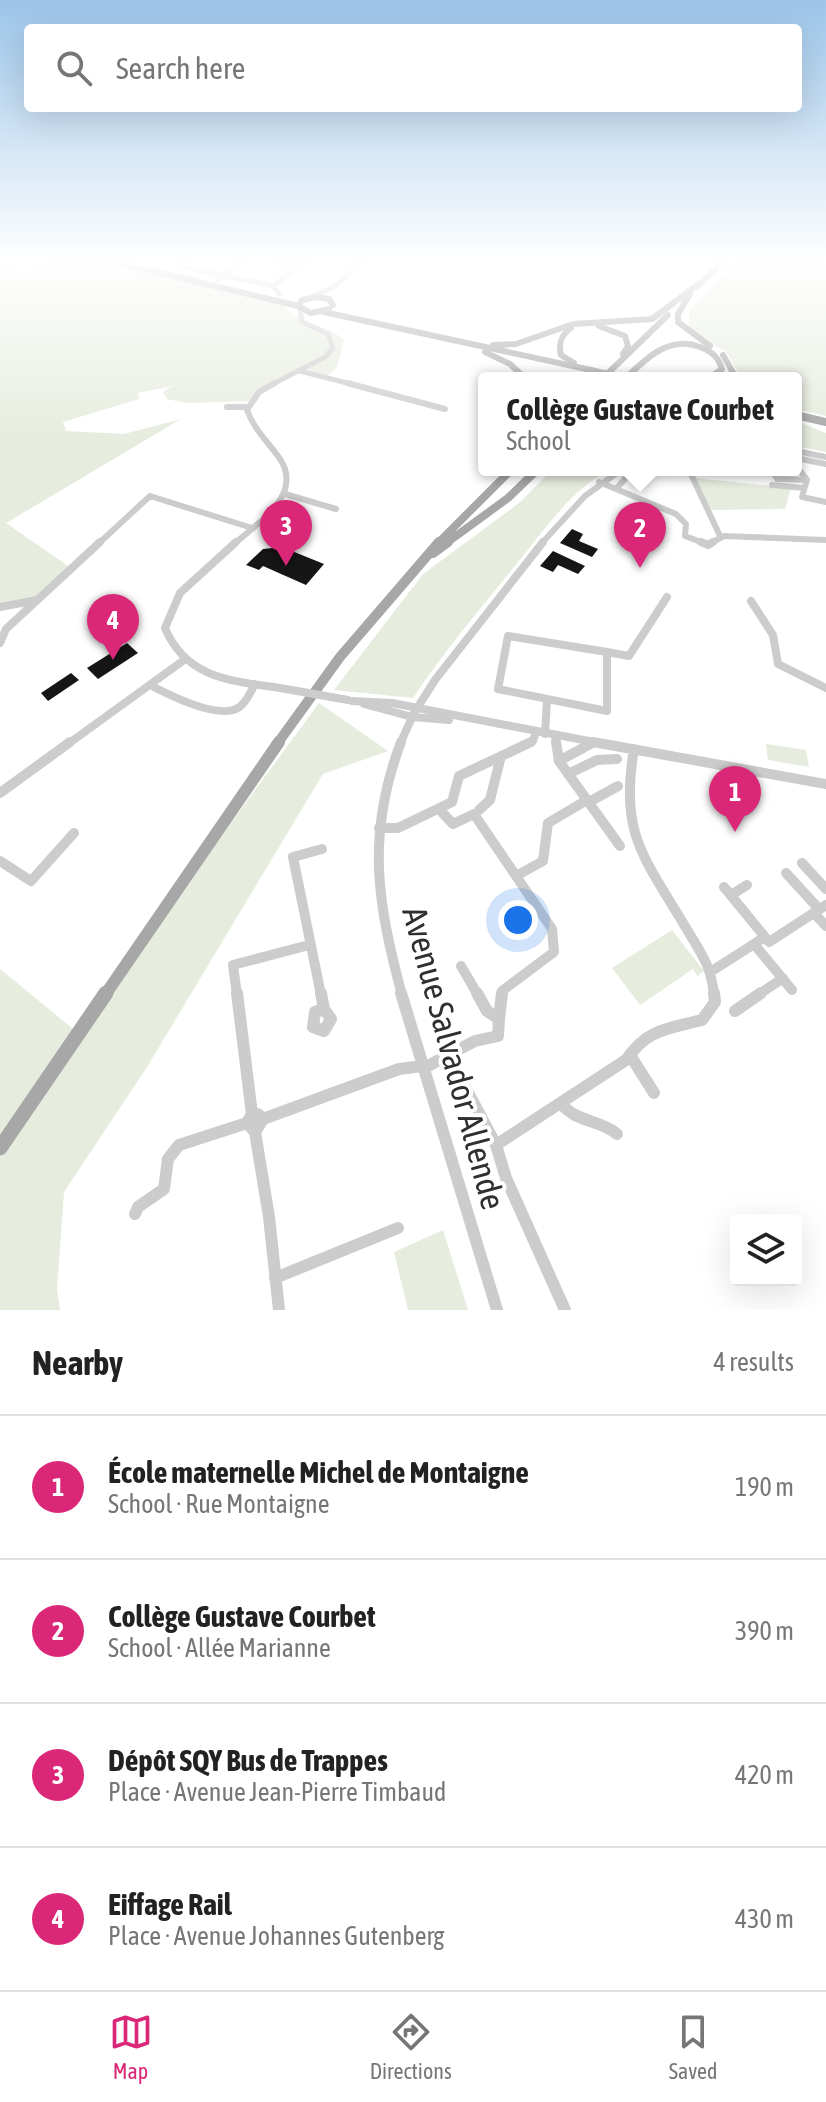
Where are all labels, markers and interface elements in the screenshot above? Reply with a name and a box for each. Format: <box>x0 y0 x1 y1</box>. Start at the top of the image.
search box <box>24 24 802 112</box>
icon: search <box>52 46 96 90</box>
text: Search here <box>116 51 245 85</box>
popup <box>478 372 802 476</box>
text: Collège Gustave Courbet <box>506 392 774 426</box>
text: School <box>506 426 571 456</box>
pin: 3 <box>260 500 312 566</box>
pin: 2 <box>614 502 666 568</box>
pin: 4 <box>87 594 139 660</box>
pin: 1 <box>709 766 761 832</box>
your location <box>498 900 538 940</box>
street label: Avenue Salvador Allende <box>395 902 514 1213</box>
map controls <box>730 1214 802 1286</box>
button: layers <box>730 1214 802 1286</box>
text: Nearby <box>32 1343 123 1382</box>
text: 4 results <box>713 1347 794 1377</box>
text: École maternelle Michel de Montaigne <box>108 1455 529 1489</box>
text: 1 <box>52 1472 64 1502</box>
text: 190 m <box>735 1472 794 1502</box>
text: School · Rue Montaigne <box>108 1489 330 1519</box>
text: Collège Gustave Courbet <box>108 1599 376 1633</box>
text: 2 <box>52 1616 64 1646</box>
text: 390 m <box>735 1616 794 1646</box>
text: School · Allée Marianne <box>108 1633 331 1663</box>
text: Dépôt SQY Bus de Trappes <box>108 1743 388 1777</box>
text: 3 <box>52 1760 64 1790</box>
text: 420 m <box>735 1760 794 1790</box>
text: Place · Avenue Jean-Pierre Timbaud <box>108 1777 446 1807</box>
text: Eiffage Rail <box>108 1887 232 1921</box>
text: 4 <box>52 1904 64 1934</box>
text: 430 m <box>735 1904 794 1934</box>
text: Place · Avenue Johannes Gutenberg <box>108 1921 445 1951</box>
tab: Map <box>109 2010 153 2084</box>
tab: Directions <box>370 2010 452 2084</box>
tab: Saved <box>669 2010 717 2084</box>

